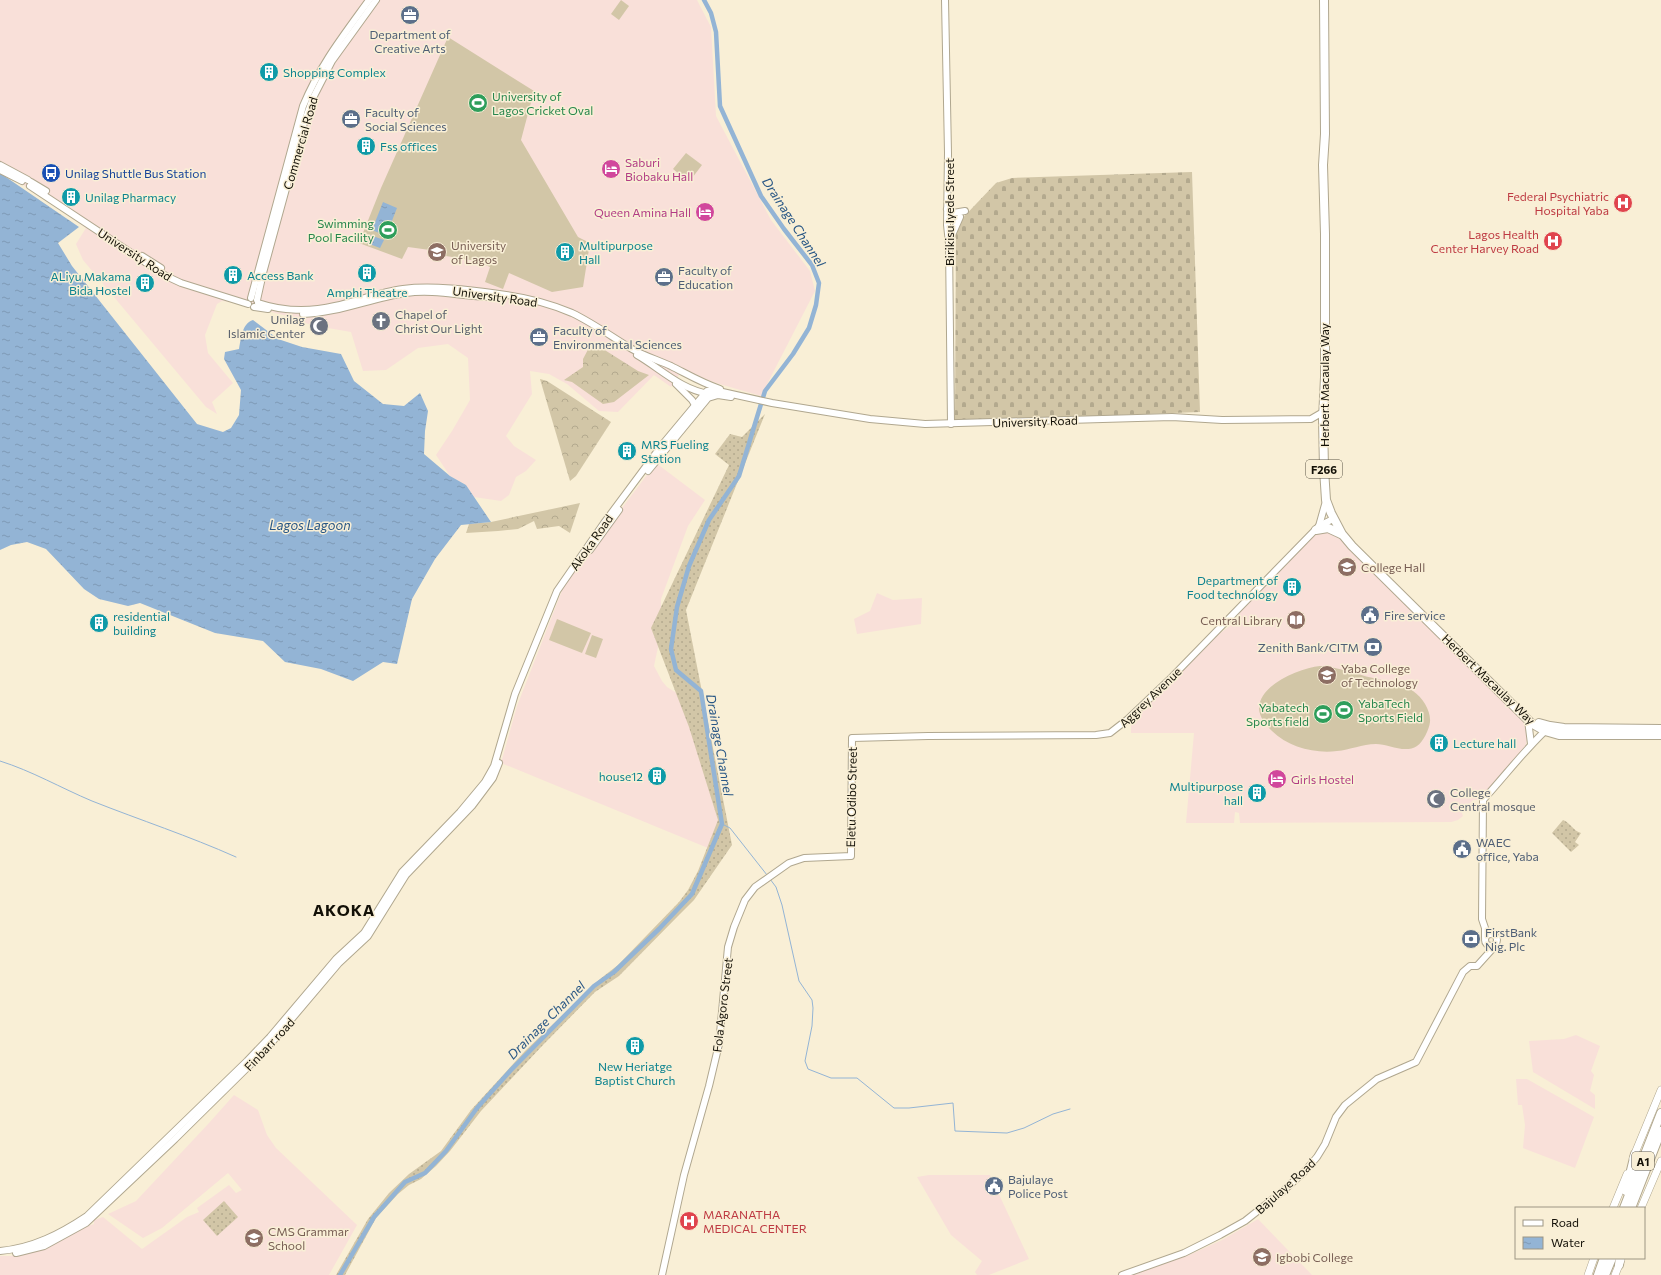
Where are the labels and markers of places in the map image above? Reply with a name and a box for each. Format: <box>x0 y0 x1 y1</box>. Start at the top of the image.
office icon: Department of Creative Arts <box>399 4 421 26</box>
place label: Department of Creative Arts <box>370 27 451 55</box>
building icon: Shopping Complex <box>258 61 280 83</box>
place label: Shopping Complex <box>283 65 386 79</box>
place label: University of Lagos Cricket Oval <box>492 89 593 117</box>
sports icon: University of Lagos Cricket Oval <box>467 92 489 114</box>
place label: Faculty of Social Sciences <box>365 105 447 133</box>
office icon: Faculty of Social Sciences <box>340 108 362 130</box>
building icon: Fss offices <box>355 135 377 157</box>
place label: Fss offices <box>380 139 437 153</box>
place label: Saburi Biobaku Hall <box>625 155 693 183</box>
hotel icon: Saburi Biobaku Hall <box>600 158 622 180</box>
bus stop icon: Unilag Shuttle Bus Station <box>40 162 62 184</box>
place label: Unilag Shuttle Bus Station <box>65 166 206 180</box>
building icon: Unilag Pharmacy <box>60 186 82 208</box>
place label: Federal Psychiatric Hospital Yaba <box>1507 189 1609 217</box>
place label: Unilag Pharmacy <box>85 190 176 204</box>
hospital icon: Federal Psychiatric Hospital Yaba <box>1612 192 1634 214</box>
hotel icon: Queen Amina Hall <box>694 201 716 223</box>
place label: Queen Amina Hall <box>594 205 691 219</box>
place label: Swimming Pool Facility <box>308 216 374 244</box>
sports icon: Swimming Pool Facility <box>377 219 399 241</box>
place label: Lagos Health Center Harvey Road <box>1431 227 1539 255</box>
hospital icon: Lagos Health Center Harvey Road <box>1542 230 1564 252</box>
place label: University of Lagos <box>451 238 506 266</box>
place label: Multipurpose Hall <box>579 238 653 266</box>
school or university icon: University of Lagos <box>426 241 448 263</box>
building icon: Multipurpose Hall <box>554 241 576 263</box>
building icon: Amphi Theatre <box>356 262 378 284</box>
place label: Faculty of Education <box>678 263 733 291</box>
building icon: Access Bank <box>222 264 244 286</box>
office icon: Faculty of Education <box>653 266 675 288</box>
place label: Access Bank <box>247 268 314 282</box>
place label: ALiyu Makama Bida Hostel <box>50 269 131 297</box>
building icon: ALiyu Makama Bida Hostel <box>134 272 156 294</box>
place label: Amphi Theatre <box>326 285 408 299</box>
place label: Chapel of Christ Our Light <box>395 307 483 335</box>
church icon: Chapel of Christ Our Light <box>370 310 392 332</box>
place label: Unilag Islamic Center <box>228 312 305 340</box>
mosque icon: Unilag Islamic Center <box>308 315 330 337</box>
place label: Faculty of Environmental Sciences <box>553 323 682 351</box>
office icon: Faculty of Environmental Sciences <box>528 326 550 348</box>
place label: MRS Fueling Station <box>641 437 710 465</box>
building icon: MRS Fueling Station <box>616 440 638 462</box>
school or university icon: College Hall <box>1336 556 1358 578</box>
place label: College Hall <box>1361 560 1425 574</box>
place label: Department of Food technology <box>1187 573 1278 601</box>
building icon: Department of Food technology <box>1281 576 1303 598</box>
public building icon: Fire service <box>1359 604 1381 626</box>
place label: Fire service <box>1384 608 1445 622</box>
place label: residential building <box>113 609 170 637</box>
library icon: Central Library <box>1285 609 1307 631</box>
building icon: residential building <box>88 612 110 634</box>
place label: Central Library <box>1200 613 1282 627</box>
bank icon: Zenith Bank/CITM <box>1362 636 1384 658</box>
place label: Zenith Bank/CITM <box>1258 640 1359 654</box>
place label: Yaba College of Technology <box>1341 661 1418 689</box>
school or university icon: Yaba College of Technology <box>1316 664 1338 686</box>
place label: YabaTech Sports Field <box>1358 696 1423 724</box>
sports icon: YabaTech Sports Field <box>1333 699 1355 721</box>
place label: Yabatech Sports field <box>1246 700 1309 728</box>
sports icon: Yabatech Sports field <box>1312 703 1334 725</box>
building icon: Lecture hall <box>1428 732 1450 754</box>
place label: Lecture hall <box>1453 736 1516 750</box>
building icon: house12 <box>646 765 668 787</box>
hotel icon: Girls Hostel <box>1266 768 1288 790</box>
place label: house12 <box>599 769 643 783</box>
place label: Girls Hostel <box>1291 772 1354 786</box>
place label: Multipurpose hall <box>1169 779 1243 807</box>
building icon: Multipurpose hall <box>1246 782 1268 804</box>
place label: College Central mosque <box>1450 785 1536 813</box>
mosque icon: College Central mosque <box>1425 788 1447 810</box>
place label: WAEC office, Yaba <box>1476 835 1539 863</box>
public building icon: WAEC office, Yaba <box>1451 838 1473 860</box>
place label: FirstBank Nig. Plc <box>1485 925 1538 953</box>
bank icon: FirstBank Nig. Plc <box>1460 928 1482 950</box>
building icon: New Heriatge Baptist Church <box>624 1035 646 1057</box>
place label: New Heriatge Baptist Church <box>595 1059 675 1087</box>
place label: Bajulaye Police Post <box>1008 1172 1068 1200</box>
public building icon: Bajulaye Police Post <box>983 1175 1005 1197</box>
place label: MARANATHA MEDICAL CENTER <box>703 1207 807 1235</box>
hospital icon: MARANATHA MEDICAL CENTER <box>678 1210 700 1232</box>
place label: CMS Grammar School <box>268 1224 349 1252</box>
school or university icon: CMS Grammar School <box>243 1227 265 1249</box>
school or university icon: Igbobi College <box>1251 1246 1273 1268</box>
place label: Igbobi College <box>1276 1250 1353 1264</box>

